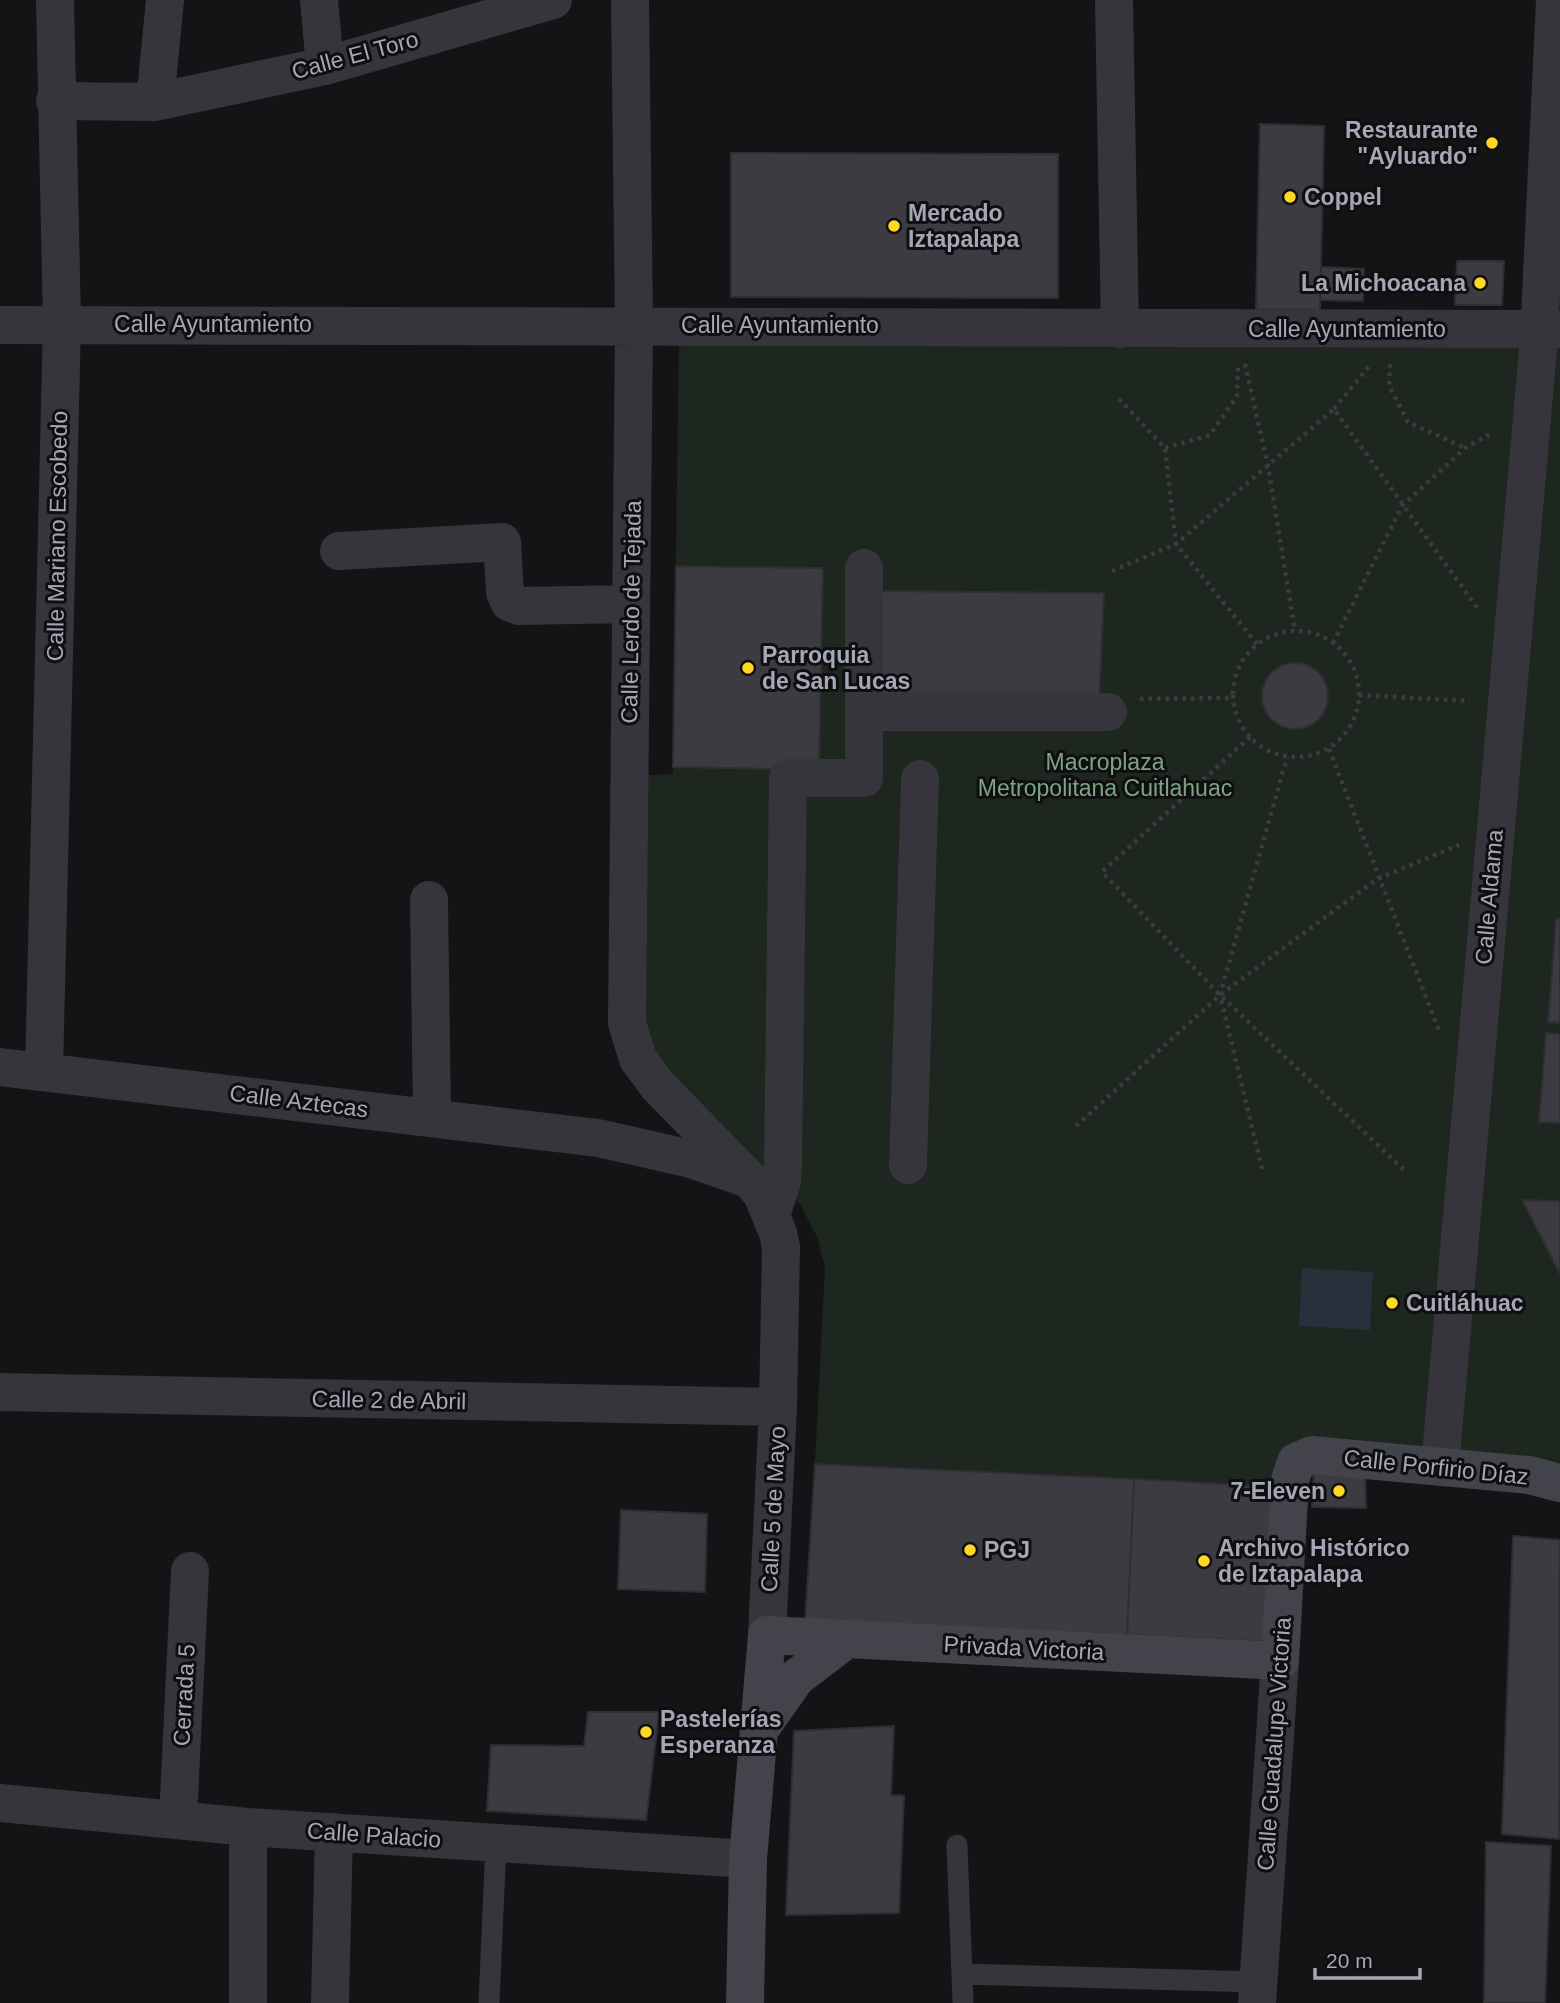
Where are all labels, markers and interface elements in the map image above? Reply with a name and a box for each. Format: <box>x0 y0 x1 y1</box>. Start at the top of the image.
street label: Calle El Toro <box>289 26 421 84</box>
place label: Restaurante "Ayluardo" <box>1345 117 1478 169</box>
marker: Restaurante "Ayluardo" <box>1484 135 1500 151</box>
place label: Coppel <box>1304 184 1382 210</box>
marker: Coppel <box>1282 189 1298 205</box>
place label: Mercado Iztapalapa <box>908 200 1019 252</box>
marker: Mercado Iztapalapa <box>886 218 902 234</box>
place label: La Michoacana <box>1301 270 1466 296</box>
marker: La Michoacana <box>1472 275 1488 291</box>
street label: Calle Ayuntamiento <box>114 311 312 337</box>
street label: Calle Ayuntamiento <box>681 312 879 338</box>
street label: Calle Ayuntamiento <box>1248 316 1446 342</box>
street label: Calle Mariano Escobedo <box>42 410 72 662</box>
street label: Calle Lerdo de Tejada <box>616 500 646 724</box>
place label: Parroquia de San Lucas <box>762 642 910 694</box>
marker: Parroquia de San Lucas <box>740 660 756 676</box>
park label: Macroplaza Metropolitana Cuitlahuac <box>978 749 1232 801</box>
street label: Calle Aldama <box>1470 828 1508 966</box>
street label: Calle Aztecas <box>228 1080 370 1122</box>
place label: Cuitláhuac <box>1406 1290 1524 1316</box>
marker: Cuitláhuac <box>1384 1295 1400 1311</box>
street label: Calle 2 de Abril <box>311 1386 467 1414</box>
street label: Calle 5 de Mayo <box>756 1425 790 1593</box>
street label: Calle Porfirio Díaz <box>1342 1444 1530 1490</box>
place label: 7-Eleven <box>1230 1478 1325 1504</box>
marker: 7-Eleven <box>1331 1483 1347 1499</box>
place label: Archivo Histórico de Iztapalapa <box>1218 1535 1410 1587</box>
place label: PGJ <box>984 1537 1030 1563</box>
marker: PGJ <box>962 1542 978 1558</box>
marker: Archivo Histórico de Iztapalapa <box>1196 1553 1212 1569</box>
street label: Calle Guadalupe Victoria <box>1252 1616 1296 1872</box>
street label: Privada Victoria <box>943 1631 1105 1665</box>
street label: Cerrada 5 <box>168 1643 200 1747</box>
place label: Pastelerías Esperanza <box>660 1706 781 1758</box>
marker: Pastelerías Esperanza <box>638 1724 654 1740</box>
street label: Calle Palacio <box>306 1817 442 1853</box>
scale bar <box>1315 1937 1420 1981</box>
text: 20 m <box>1326 1949 1373 1972</box>

